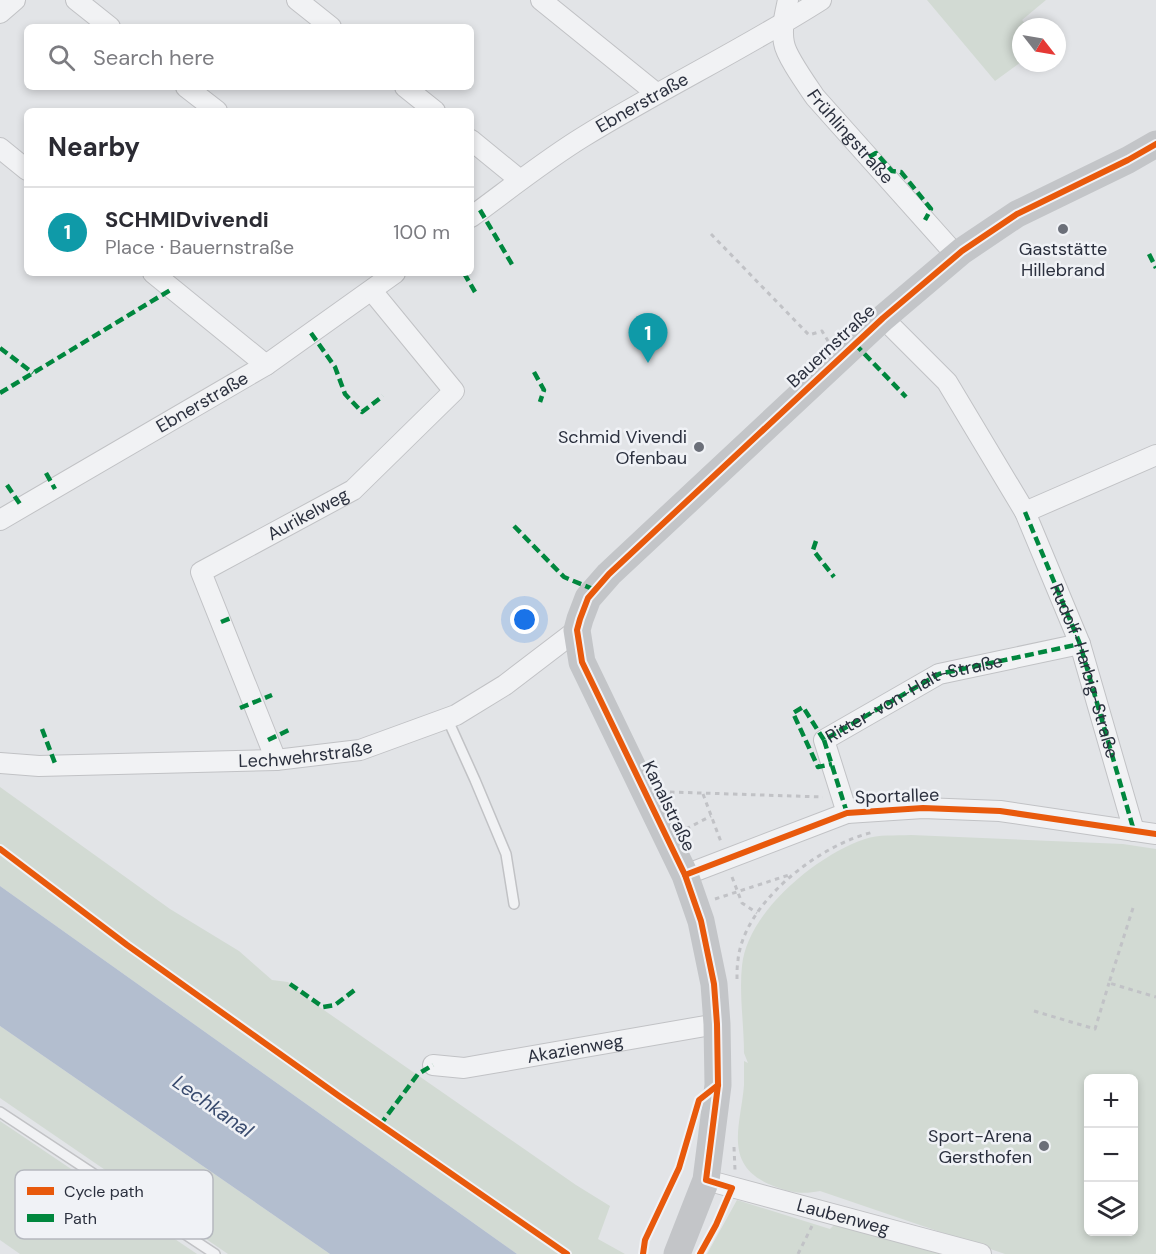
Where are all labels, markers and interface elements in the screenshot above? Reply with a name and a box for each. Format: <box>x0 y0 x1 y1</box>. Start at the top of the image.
north arrow <box>1012 18 1066 72</box>
search box <box>24 24 474 90</box>
icon: search <box>45 41 78 74</box>
text: Search here <box>93 43 214 72</box>
street label: Ebnerstraße <box>591 67 693 139</box>
street label: Frühlingstraße <box>801 85 899 189</box>
text: Nearby <box>48 130 140 164</box>
text: SCHMIDvivendi <box>105 205 269 234</box>
text: 1 <box>64 219 71 245</box>
text: 100 m <box>393 219 450 245</box>
marker: Gaststätte Hillebrand <box>1056 222 1070 236</box>
text: Place · Bauernstraße <box>105 234 294 260</box>
place label: Gaststätte Hillebrand <box>1019 237 1107 282</box>
street label: Bauernstraße <box>782 299 880 393</box>
pin: 1 <box>628 314 668 363</box>
street label: Ebnerstraße <box>152 366 253 438</box>
place label: Schmid Vivendi Ofenbau <box>558 425 687 470</box>
marker: Schmid Vivendi Ofenbau <box>692 440 706 454</box>
street label: Aurikelweg <box>263 482 353 546</box>
street label: Rudolf-Harbig-Straße <box>1044 580 1124 761</box>
your location <box>510 605 539 634</box>
street label: Ritter-von-Halt-Straße <box>821 649 1005 749</box>
street label: Lechwehrstraße <box>238 734 376 773</box>
street label: Kanalstraße <box>637 757 701 855</box>
street label: Sportallee <box>854 783 940 809</box>
street label: Akazienweg <box>525 1028 625 1069</box>
water label: Lechkanal <box>168 1069 259 1143</box>
map controls <box>1084 1074 1138 1236</box>
button: + <box>1084 1074 1138 1128</box>
place label: Sport-Arena Gersthofen <box>928 1124 1032 1169</box>
button: − <box>1084 1128 1138 1182</box>
marker: Sport-Arena Gersthofen <box>1037 1139 1051 1153</box>
legend <box>15 1170 213 1239</box>
text: Cycle path <box>64 1181 144 1202</box>
button: layers <box>1084 1182 1138 1236</box>
street label: Laubenweg <box>794 1193 892 1241</box>
text: Path <box>64 1208 97 1229</box>

